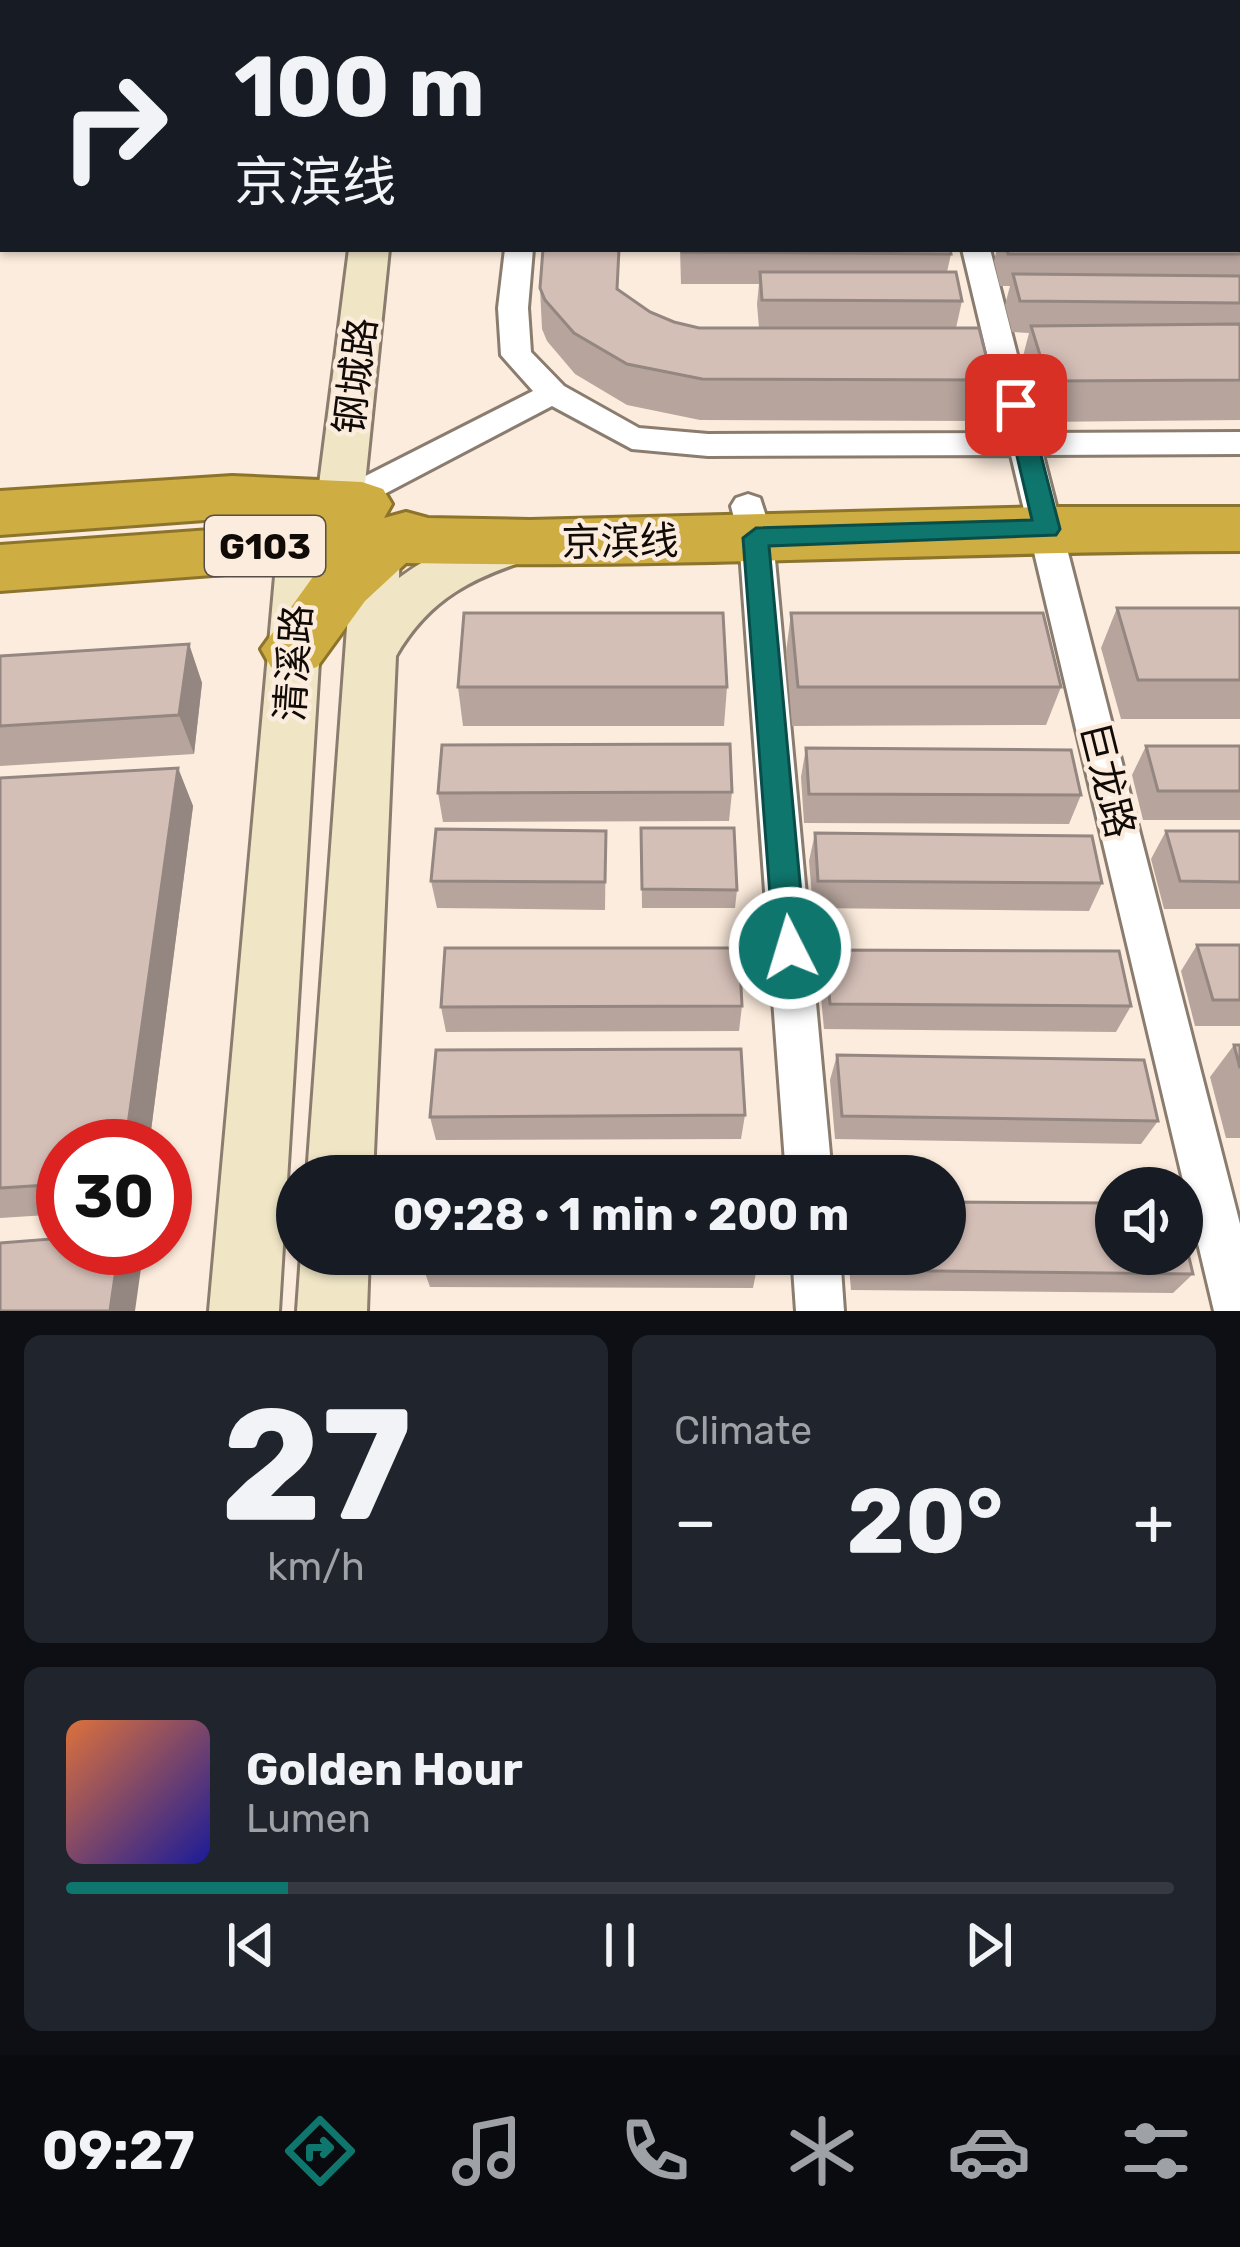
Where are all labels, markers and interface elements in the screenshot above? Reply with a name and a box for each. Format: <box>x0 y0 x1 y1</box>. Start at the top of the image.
text: 100 m <box>234 37 485 137</box>
icon: right <box>36 48 192 204</box>
text: 京滨线 <box>234 151 396 215</box>
street label: 钢城路 <box>326 315 386 437</box>
pin <box>965 354 1067 456</box>
icon: arrive <box>983 372 1049 438</box>
road number: G103 <box>205 516 325 576</box>
street label: 京滨线 <box>561 518 679 566</box>
street label: 清溪路 <box>267 603 321 723</box>
street label: 巨龙路 <box>1071 718 1144 843</box>
position arrow <box>727 885 853 1011</box>
speed limit sign: 30 <box>36 1119 192 1275</box>
map controls <box>1095 1167 1203 1275</box>
button: sound <box>1095 1167 1203 1275</box>
text: 09:28 · 1 min · 200 m <box>393 1188 849 1241</box>
text: 27 <box>221 1373 411 1558</box>
text: Climate <box>674 1408 812 1454</box>
text: 20° <box>847 1468 1003 1575</box>
text: − <box>674 1482 717 1561</box>
text: + <box>1133 1482 1174 1561</box>
text: km/h <box>267 1544 365 1590</box>
text: Golden Hour <box>246 1743 523 1796</box>
text: Lumen <box>246 1796 371 1842</box>
icon: previous <box>218 1912 284 1978</box>
icon: pause <box>587 1912 653 1978</box>
icon: next <box>956 1912 1022 1978</box>
icon: directions <box>278 2109 362 2193</box>
icon: music <box>445 2109 529 2193</box>
icon: phone <box>613 2109 697 2193</box>
icon: climate <box>780 2109 864 2193</box>
icon: car <box>947 2109 1031 2193</box>
icon: filters <box>1114 2109 1198 2193</box>
text: 09:27 <box>42 2119 195 2183</box>

